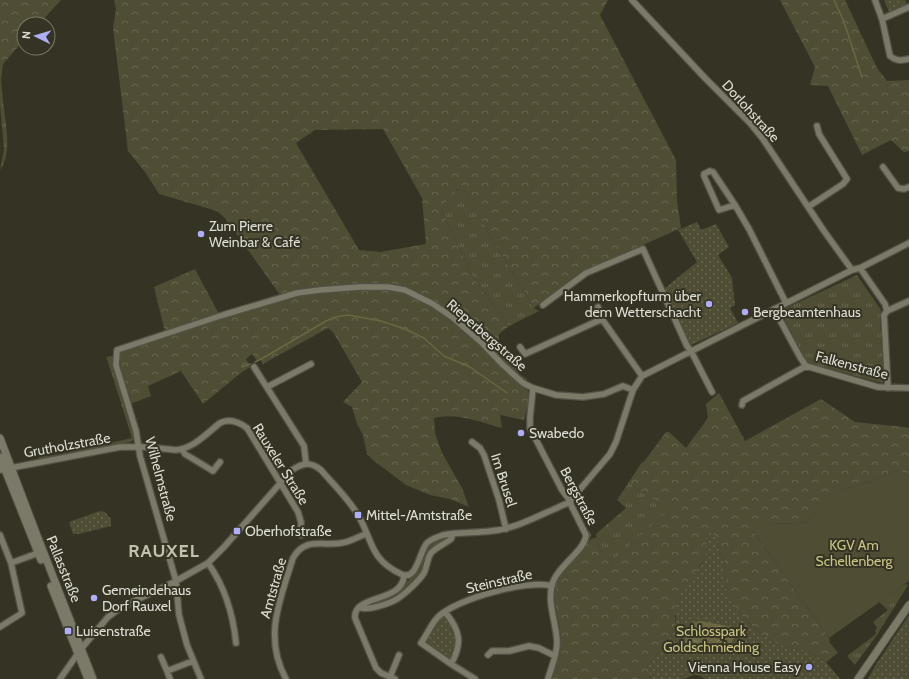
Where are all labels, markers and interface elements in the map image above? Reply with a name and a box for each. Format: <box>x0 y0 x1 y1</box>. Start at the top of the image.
north arrow <box>16 16 56 56</box>
text: N <box>19 31 33 40</box>
street label: Dorlohstraße <box>718 76 784 146</box>
place label: Zum Pierre Weinbar & Café <box>209 217 300 251</box>
marker: Zum Pierre Weinbar & Café <box>196 229 206 239</box>
place label: Hammerkopfturm über dem Wetterschacht <box>564 287 702 321</box>
street label: Rieperbergstraße <box>443 295 531 375</box>
marker: Hammerkopfturm über dem Wetterschacht <box>704 299 714 309</box>
place label: Bergbeamtenhaus <box>753 303 861 321</box>
marker: Bergbeamtenhaus <box>740 307 750 317</box>
street label: Falkenstraße <box>814 347 890 383</box>
street label: Rauxeler Straße <box>249 420 313 508</box>
place label: Swabedo <box>529 424 585 442</box>
marker: Swabedo <box>516 428 526 438</box>
street label: Grutholzstraße <box>22 429 112 461</box>
street label: Wilhelmstraße <box>141 435 181 523</box>
street label: Im Brusel <box>487 451 521 510</box>
street label: Bergstraße <box>556 464 602 528</box>
place label: Mittel-/Amtstraße <box>366 506 472 524</box>
marker: Mittel-/Amtstraße <box>353 510 363 520</box>
place label: Oberhofstraße <box>245 522 332 540</box>
marker: Oberhofstraße <box>232 526 242 536</box>
street label: Pallasstraße <box>42 533 86 605</box>
park label: KGV Am Schellenberg <box>815 536 894 570</box>
district label: RAUXEL <box>128 540 200 562</box>
street label: Amtstraße <box>256 556 290 620</box>
street label: Steinstraße <box>464 565 534 597</box>
place label: Gemeindehaus Dorf Rauxel <box>102 581 191 615</box>
marker: Gemeindehaus Dorf Rauxel <box>89 593 99 603</box>
place label: Luisenstraße <box>76 622 151 640</box>
park label: Schlosspark Goldschmieding <box>663 622 760 656</box>
marker: Luisenstraße <box>63 626 73 636</box>
place label: Vienna House Easy <box>688 658 801 676</box>
marker: Vienna House Easy <box>804 662 814 672</box>

